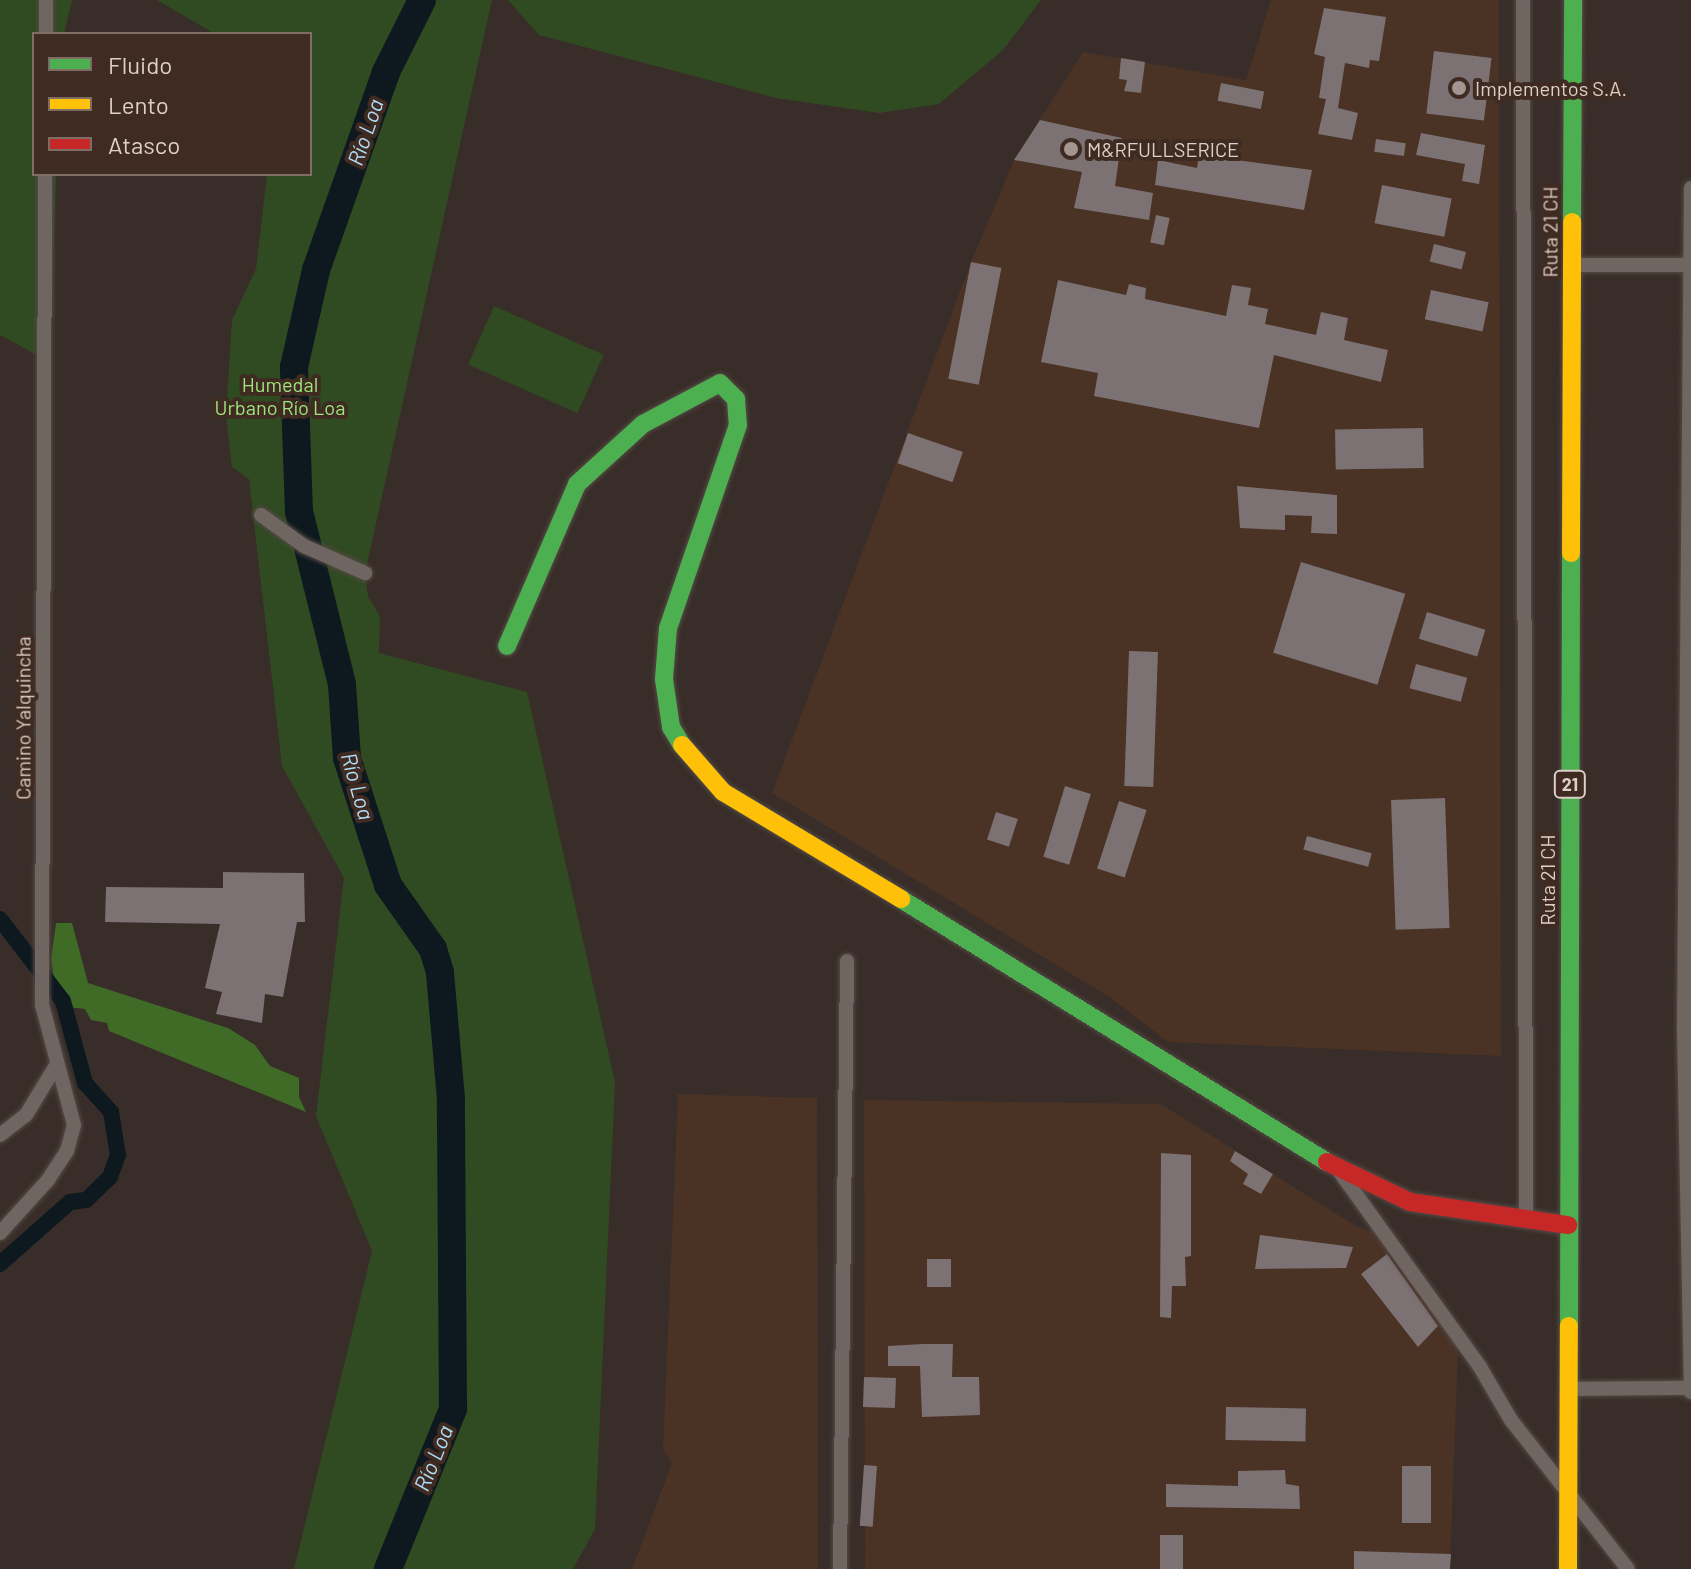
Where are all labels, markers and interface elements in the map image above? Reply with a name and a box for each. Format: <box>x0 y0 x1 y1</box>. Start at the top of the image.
legend <box>32 32 312 176</box>
text: Fluido <box>108 50 172 79</box>
place label: Implementos S.A. <box>1475 76 1627 100</box>
marker: Implementos S.A. <box>1450 79 1468 97</box>
text: Lento <box>108 90 169 119</box>
water label: Río Loa <box>341 95 389 169</box>
text: Atasco <box>108 130 180 159</box>
place label: M&RFULLSERICE <box>1087 137 1239 161</box>
marker: M&RFULLSERICE <box>1062 140 1080 158</box>
street label: Ruta 21 CH <box>1538 186 1562 278</box>
park label: Humedal Urbano Río Loa <box>215 373 345 420</box>
street label: Camino Yalquincha <box>11 636 35 800</box>
water label: Río Loa <box>336 749 380 823</box>
road number: 21 <box>1552 770 1588 798</box>
street label: Ruta 21 CH <box>1535 834 1559 926</box>
water label: Río Loa <box>408 1421 458 1495</box>

